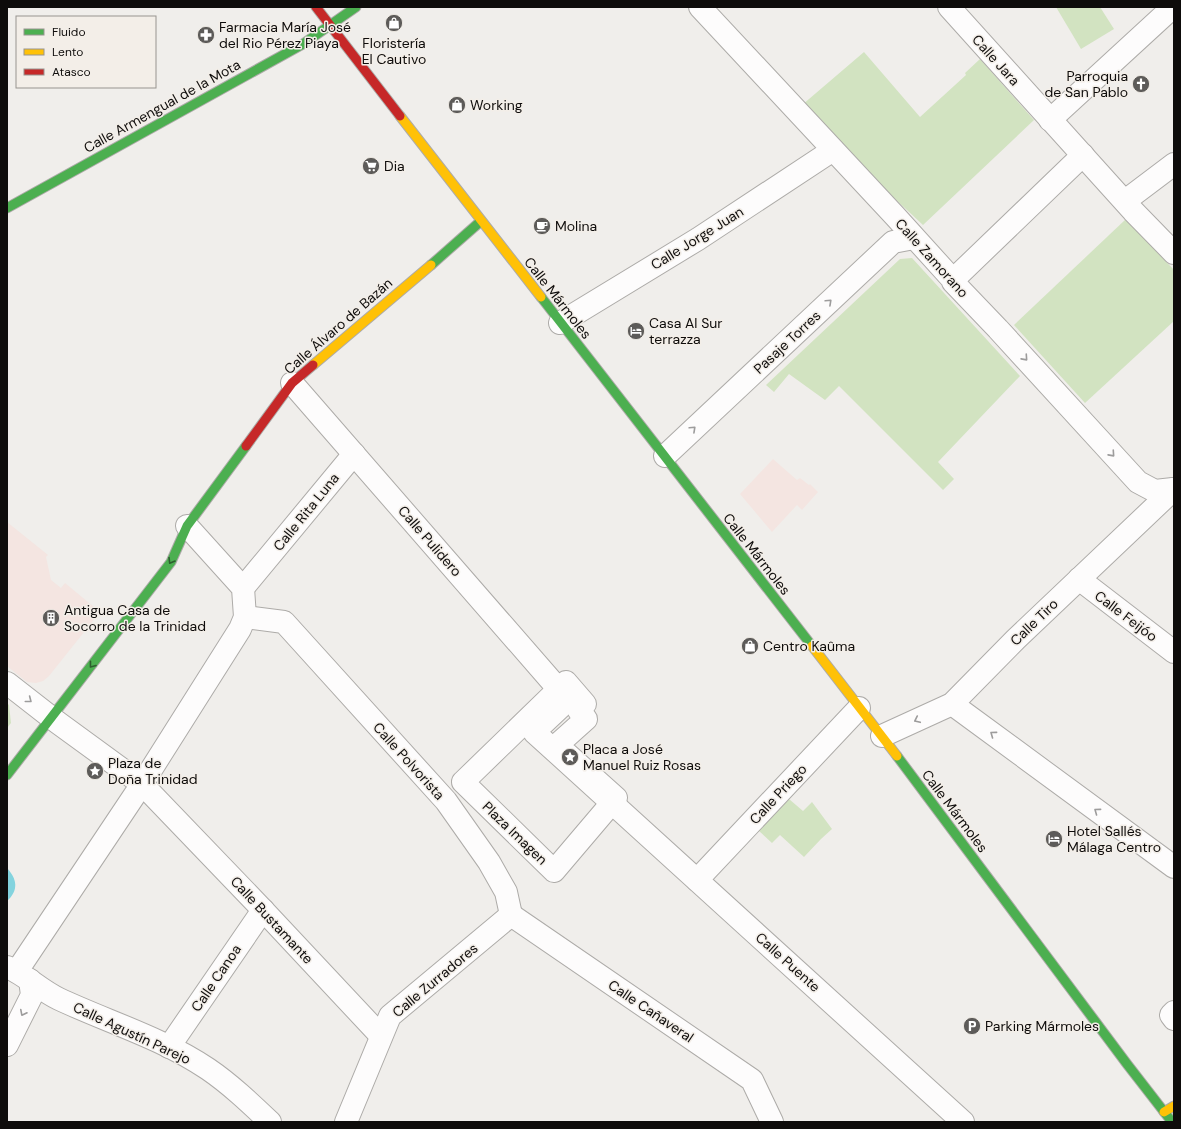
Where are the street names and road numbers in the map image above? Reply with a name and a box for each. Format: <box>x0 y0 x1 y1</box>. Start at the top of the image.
street label: Calle Jara <box>968 31 1024 89</box>
street label: Calle Armengual de la Mota <box>80 55 244 157</box>
street label: Calle Jorge Juan <box>647 202 747 274</box>
street label: Calle Zamorano <box>892 215 972 301</box>
street label: Calle Mármoles <box>520 253 596 343</box>
street label: Calle Álvaro de Bazán <box>280 274 396 378</box>
street label: Pasaje Torres <box>750 306 824 378</box>
street label: Calle Rita Luna <box>269 469 343 555</box>
street label: Calle Pulidero <box>394 502 466 580</box>
street label: Calle Mármoles <box>719 509 795 599</box>
street label: Calle Feijóo <box>1091 587 1161 645</box>
street label: Calle Tiro <box>1006 595 1062 649</box>
street label: Calle Polvorista <box>369 718 449 804</box>
street label: Calle Priego <box>746 760 810 828</box>
street label: Calle Mármoles <box>918 766 992 856</box>
street label: Plaza Imagen <box>479 798 551 868</box>
street label: Calle Bustamante <box>227 872 317 968</box>
street label: Calle Puente <box>752 928 824 996</box>
street label: Calle Zurradores <box>389 939 481 1021</box>
street label: Calle Canoa <box>187 941 245 1015</box>
street label: Calle Cañaveral <box>605 976 697 1046</box>
street label: Calle Agustín Parejo <box>70 998 194 1068</box>

